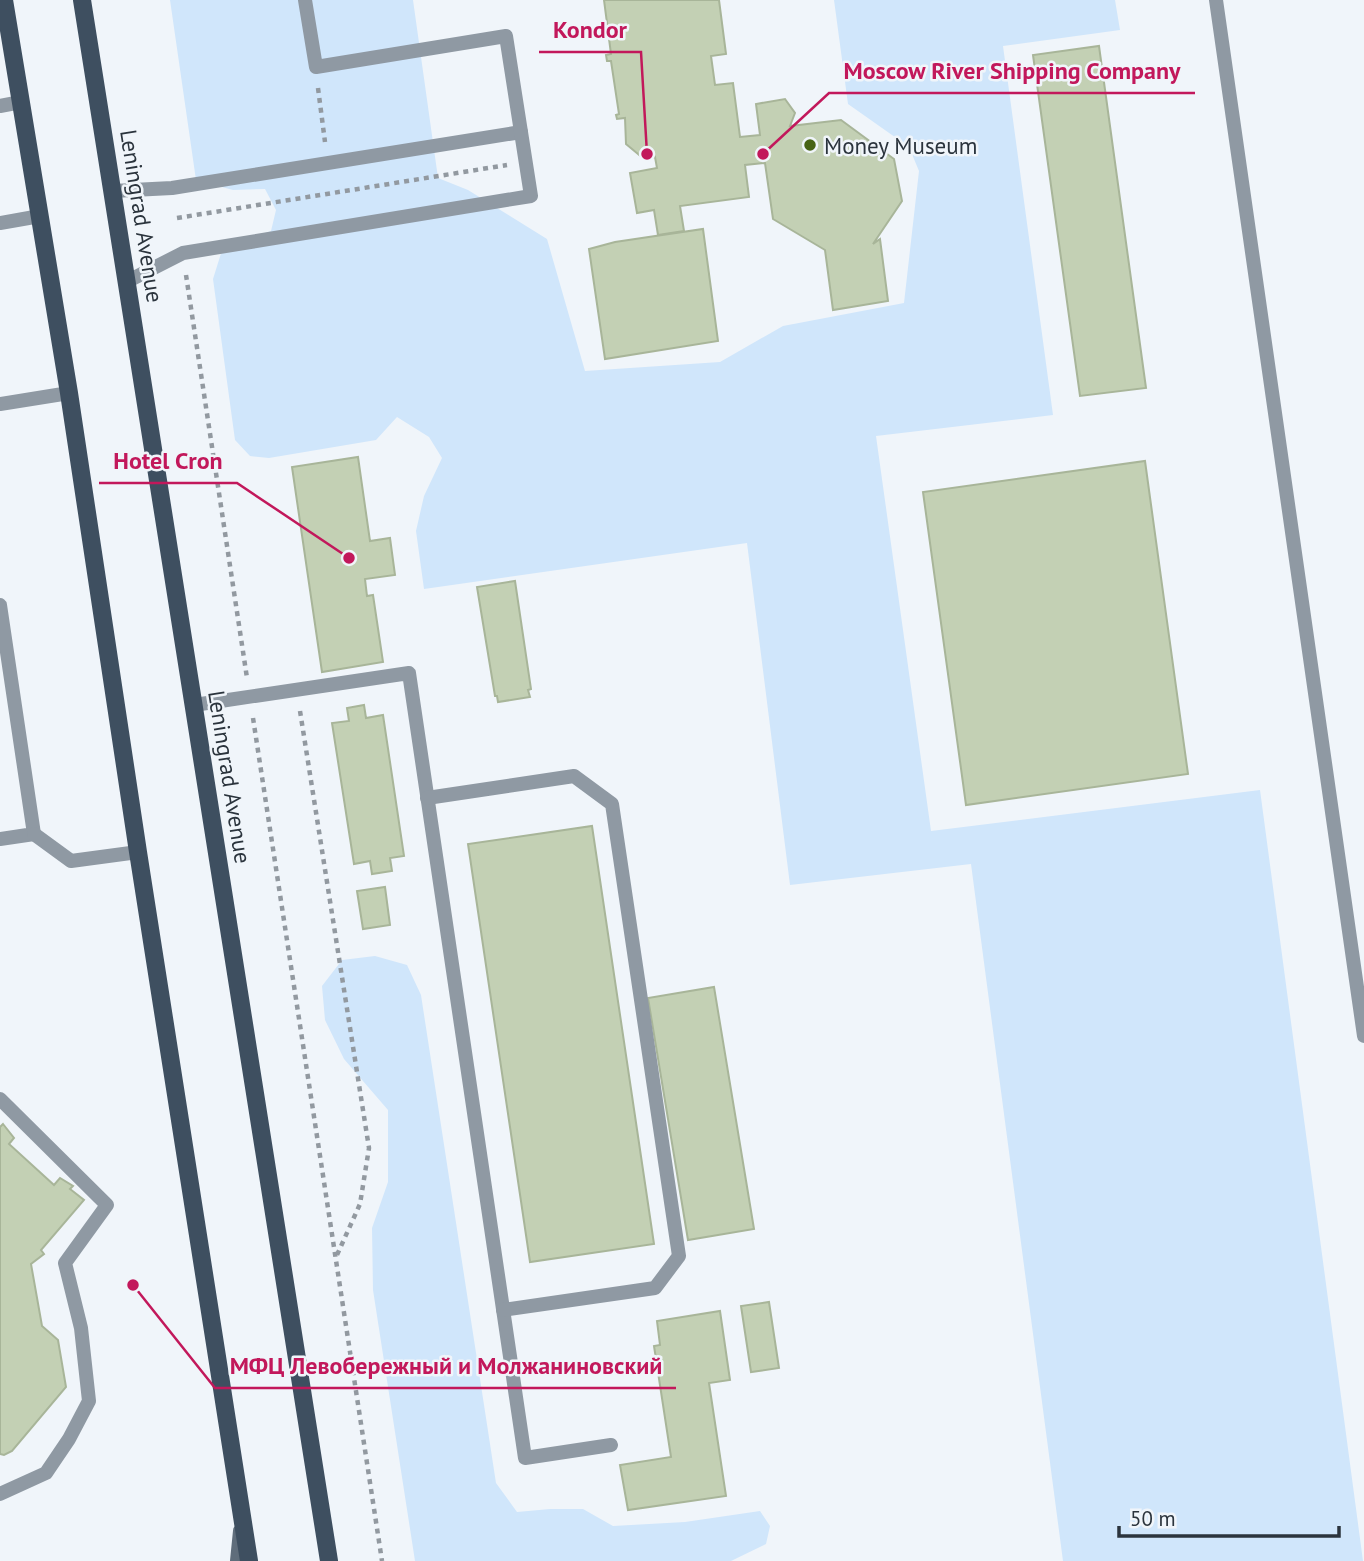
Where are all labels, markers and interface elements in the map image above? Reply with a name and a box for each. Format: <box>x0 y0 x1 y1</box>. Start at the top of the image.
callout: Kondor <box>539 7 641 52</box>
text: Kondor <box>553 14 628 45</box>
callout: Moscow River Shipping Company <box>829 48 1195 93</box>
text: Moscow River Shipping Company <box>843 55 1181 86</box>
street label: Leningrad Avenue <box>114 127 170 305</box>
place label: Money Museum <box>824 131 977 160</box>
marker: Money Museum <box>802 137 818 153</box>
callout: Hotel Cron <box>99 438 237 483</box>
text: Hotel Cron <box>113 445 223 476</box>
street label: Leningrad Avenue <box>202 688 258 866</box>
callout: МФЦ Левобережный и Молжаниновский <box>215 1343 676 1388</box>
text: МФЦ Левобережный и Молжаниновский <box>230 1350 662 1381</box>
scale bar <box>1119 1494 1340 1538</box>
text: 50 m <box>1130 1505 1176 1532</box>

